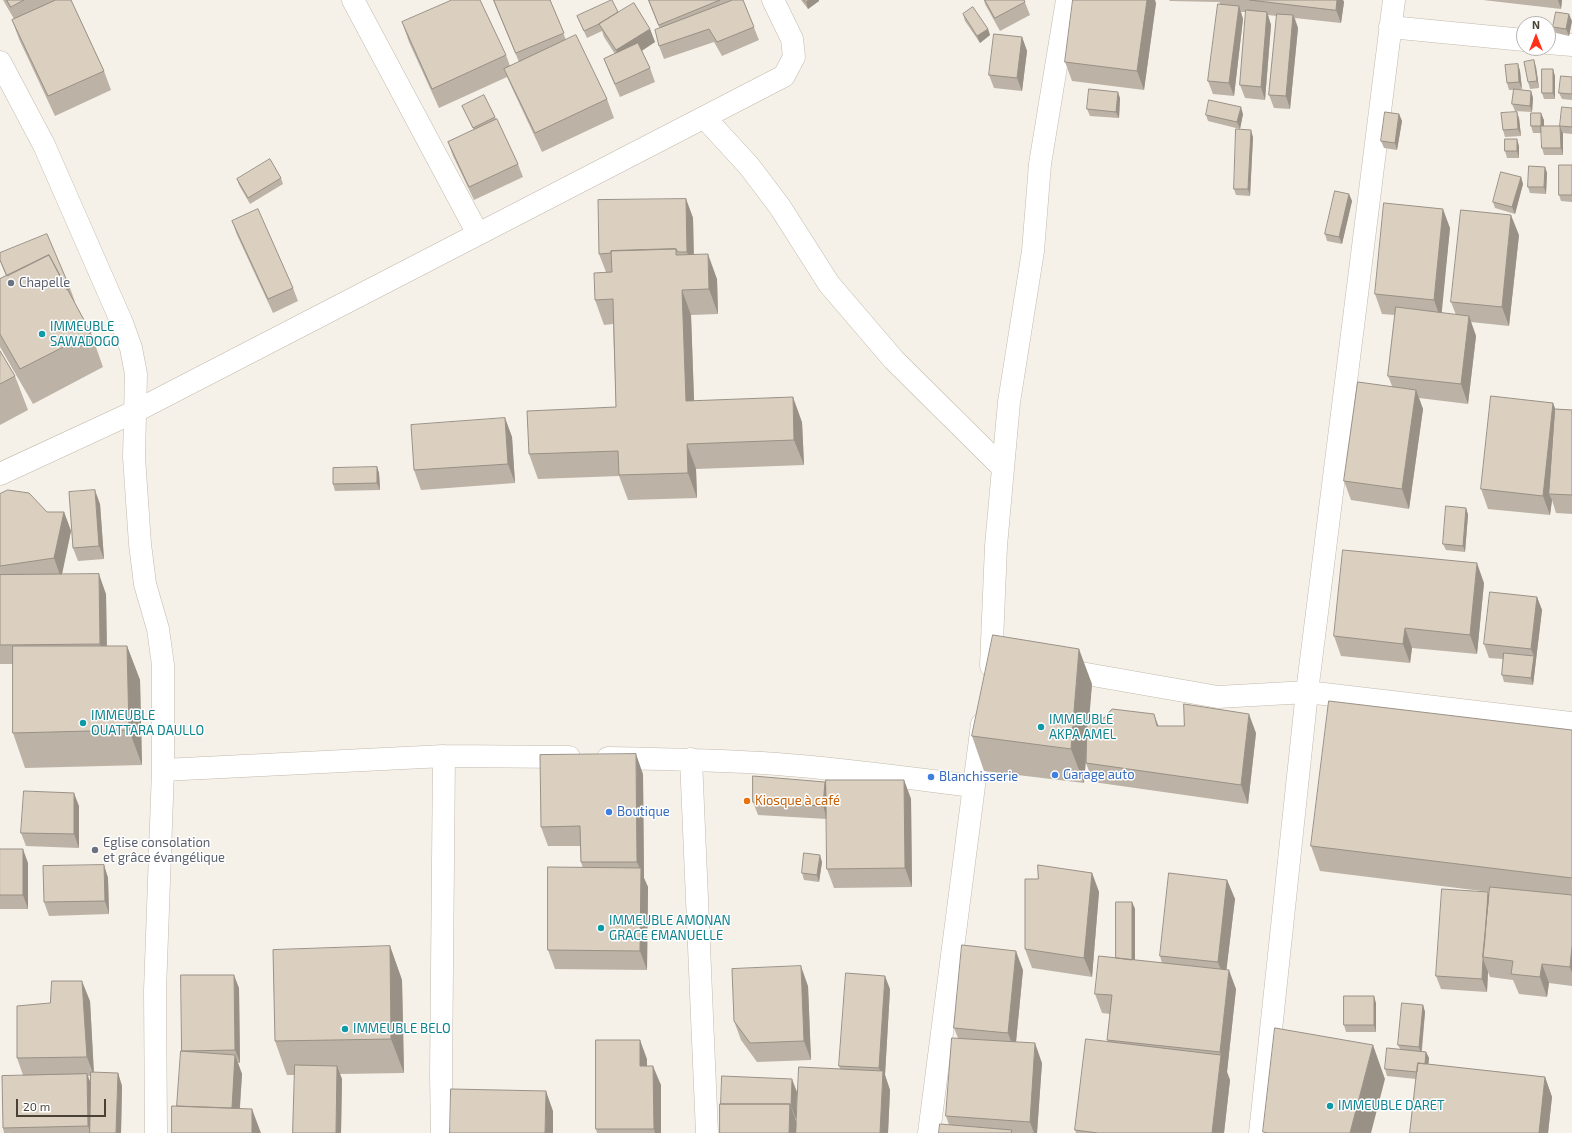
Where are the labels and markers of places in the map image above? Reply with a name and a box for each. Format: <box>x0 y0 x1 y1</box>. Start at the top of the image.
place label: Chapelle <box>19 275 70 291</box>
marker: Chapelle <box>6 278 16 288</box>
place label: IMMEUBLE SAWADOGO <box>50 319 119 350</box>
marker: IMMEUBLE SAWADOGO <box>37 329 47 339</box>
place label: IMMEUBLE OUATTARA DAULLO <box>91 708 204 739</box>
place label: IMMEUBLE AKPA AMEL <box>1049 712 1116 743</box>
marker: IMMEUBLE OUATTARA DAULLO <box>78 718 88 728</box>
marker: IMMEUBLE AKPA AMEL <box>1036 722 1046 732</box>
place label: Garage auto <box>1063 767 1135 783</box>
place label: Blanchisserie <box>939 769 1018 785</box>
marker: Garage auto <box>1050 770 1060 780</box>
marker: Blanchisserie <box>926 772 936 782</box>
place label: Kiosque à café <box>755 793 840 809</box>
marker: Kiosque à café <box>742 796 752 806</box>
place label: Boutique <box>617 804 670 820</box>
marker: Boutique <box>604 807 614 817</box>
place label: Eglise consolation et grâce évangélique <box>103 835 225 866</box>
marker: Eglise consolation et grâce évangélique <box>90 845 100 855</box>
place label: IMMEUBLE AMONAN GRACE EMANUELLE <box>609 913 731 944</box>
marker: IMMEUBLE AMONAN GRACE EMANUELLE <box>596 923 606 933</box>
place label: IMMEUBLE BELO <box>353 1021 451 1037</box>
marker: IMMEUBLE BELO <box>340 1024 350 1034</box>
place label: IMMEUBLE DARET <box>1338 1098 1445 1114</box>
marker: IMMEUBLE DARET <box>1325 1101 1335 1111</box>

